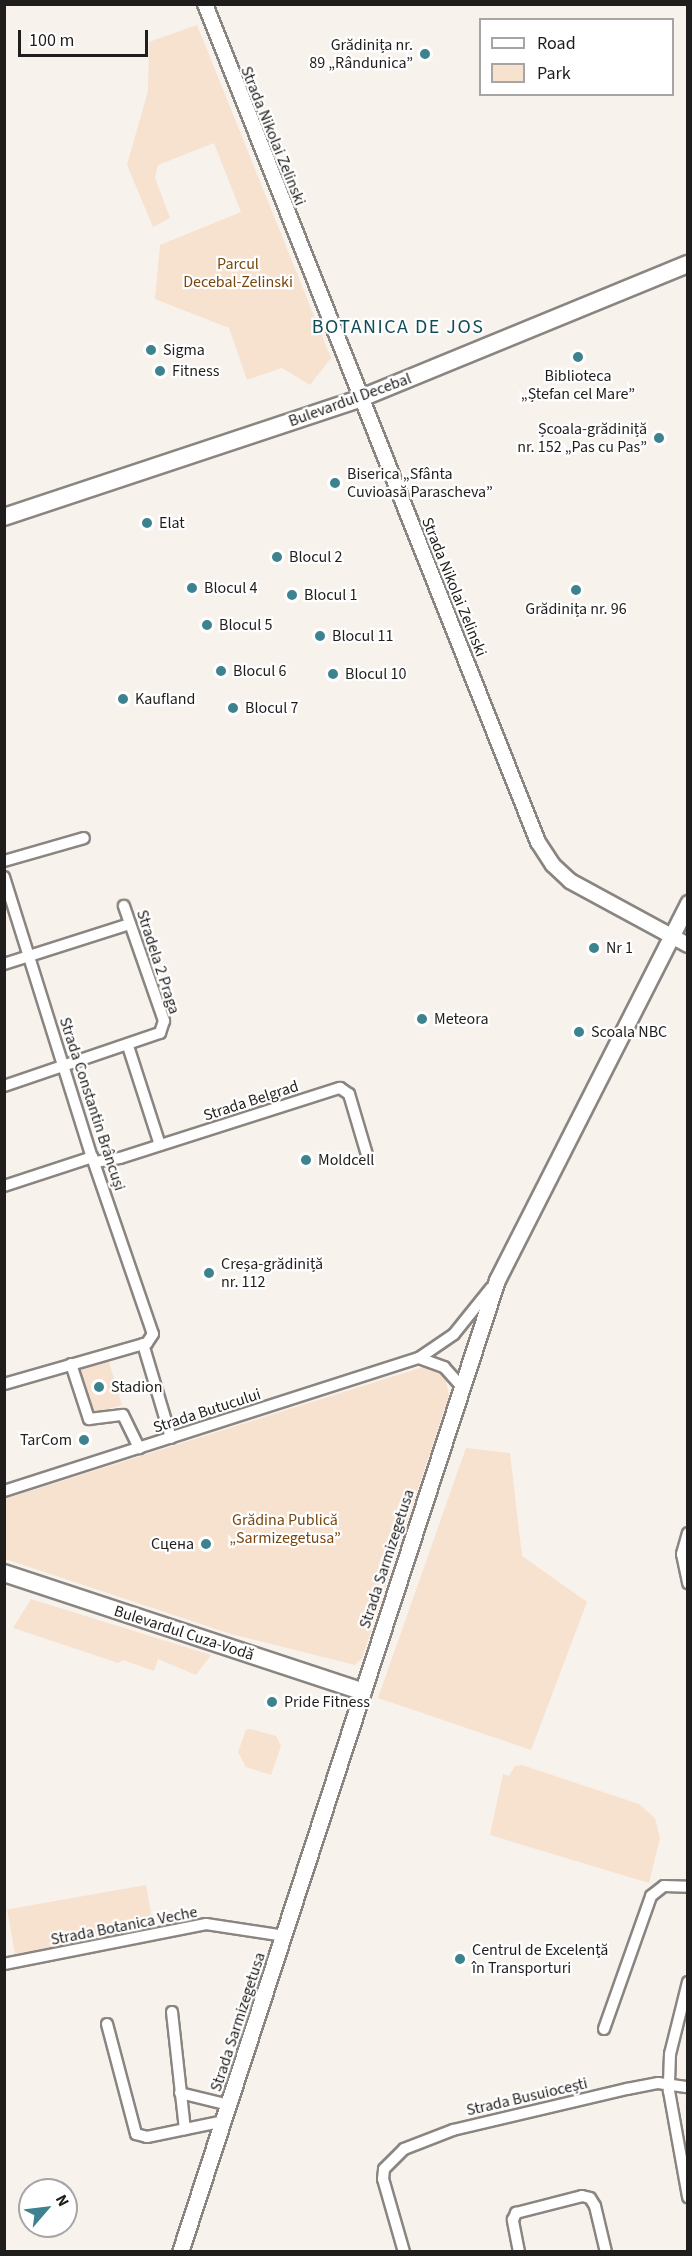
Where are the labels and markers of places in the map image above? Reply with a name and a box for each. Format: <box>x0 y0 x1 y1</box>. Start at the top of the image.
place label: Grădinița nr. 89 „Rândunica” <box>309 35 413 73</box>
marker: Grădinița nr. 89 „Rândunica” <box>418 47 432 61</box>
place label: Sigma <box>163 340 205 360</box>
marker: Sigma <box>144 343 158 357</box>
marker: Biblioteca „Ștefan cel Mare” <box>571 350 585 364</box>
place label: Fitness <box>172 361 219 381</box>
marker: Fitness <box>153 364 167 378</box>
place label: Biblioteca „Ștefan cel Mare” <box>521 366 635 404</box>
place label: Școala-grădiniță nr. 152 „Pas cu Pas” <box>517 419 647 457</box>
marker: Școala-grădiniță nr. 152 „Pas cu Pas” <box>652 431 666 445</box>
place label: Biserica „Sfânta Cuvioasă Parascheva” <box>347 464 493 502</box>
marker: Biserica „Sfânta Cuvioasă Parascheva” <box>328 476 342 490</box>
place label: Elat <box>159 513 185 533</box>
marker: Elat <box>140 516 154 530</box>
place label: Blocul 2 <box>289 547 342 567</box>
marker: Blocul 2 <box>270 550 284 564</box>
place label: Blocul 4 <box>204 578 257 598</box>
marker: Blocul 4 <box>185 581 199 595</box>
marker: Grădinița nr. 96 <box>569 583 583 597</box>
place label: Blocul 1 <box>304 585 357 605</box>
marker: Blocul 1 <box>285 588 299 602</box>
place label: Grădinița nr. 96 <box>525 599 627 619</box>
place label: Blocul 5 <box>219 615 272 635</box>
marker: Blocul 5 <box>200 618 214 632</box>
place label: Blocul 11 <box>332 626 393 646</box>
marker: Blocul 11 <box>313 629 327 643</box>
place label: Blocul 6 <box>233 661 286 681</box>
marker: Blocul 6 <box>214 664 228 678</box>
place label: Blocul 10 <box>345 664 406 684</box>
marker: Blocul 10 <box>326 667 340 681</box>
place label: Kaufland <box>135 689 195 709</box>
marker: Kaufland <box>116 692 130 706</box>
place label: Blocul 7 <box>245 698 298 718</box>
marker: Blocul 7 <box>226 701 240 715</box>
place label: Nr 1 <box>606 938 633 958</box>
marker: Nr 1 <box>587 941 601 955</box>
place label: Meteora <box>434 1009 488 1029</box>
marker: Meteora <box>415 1012 429 1026</box>
place label: Scoala NBC <box>591 1022 667 1042</box>
marker: Scoala NBC <box>572 1025 586 1039</box>
place label: Moldcell <box>318 1150 374 1170</box>
marker: Moldcell <box>299 1153 313 1167</box>
place label: Creșa-grădiniță nr. 112 <box>221 1254 323 1292</box>
marker: Creșa-grădiniță nr. 112 <box>202 1266 216 1280</box>
place label: Stadion <box>111 1377 163 1397</box>
marker: Stadion <box>92 1380 106 1394</box>
place label: TarCom <box>20 1430 72 1450</box>
marker: TarCom <box>77 1433 91 1447</box>
place label: Сцена <box>151 1534 194 1554</box>
marker: Сцена <box>199 1537 213 1551</box>
place label: Pride Fitness <box>284 1692 370 1712</box>
marker: Pride Fitness <box>265 1695 279 1709</box>
place label: Centrul de Excelență în Transporturi <box>472 1940 608 1978</box>
marker: Centrul de Excelență în Transporturi <box>453 1952 467 1966</box>

